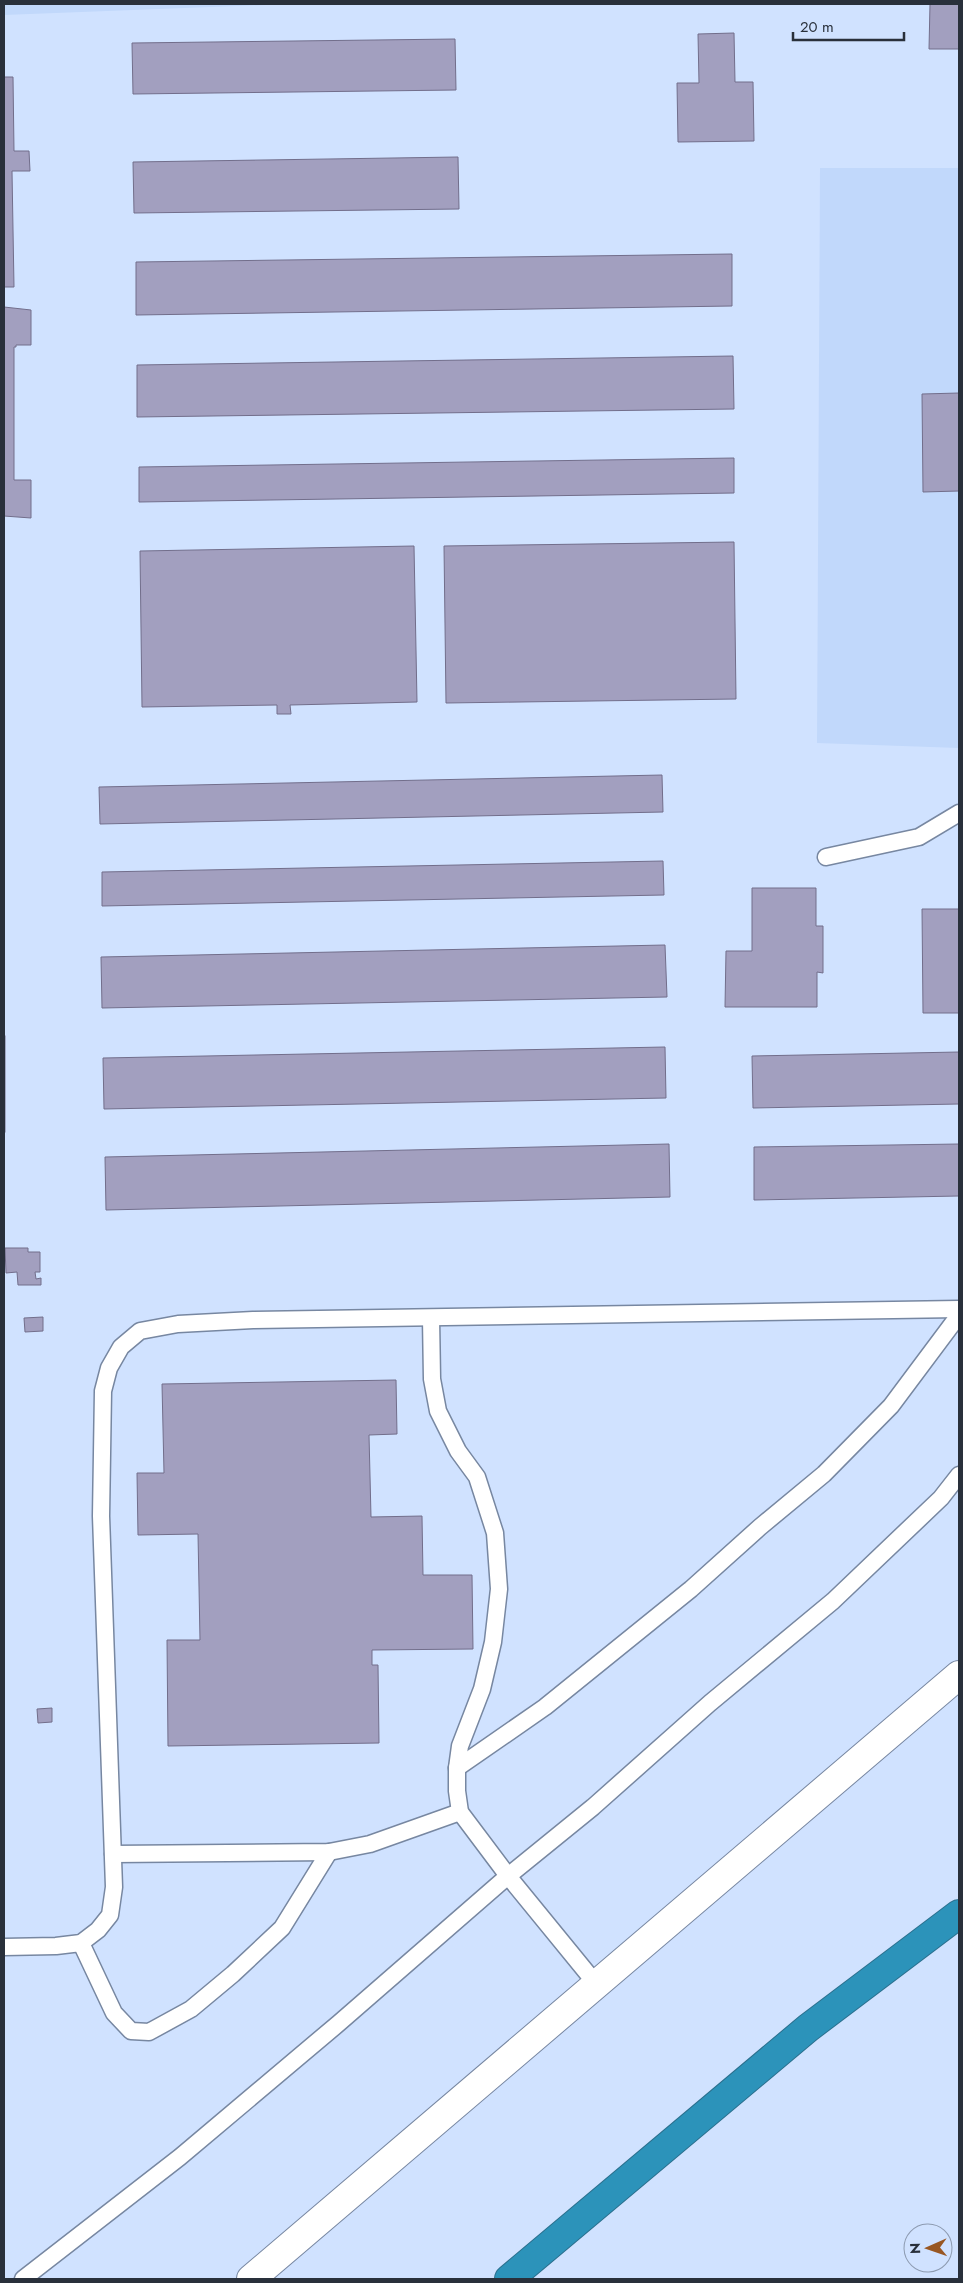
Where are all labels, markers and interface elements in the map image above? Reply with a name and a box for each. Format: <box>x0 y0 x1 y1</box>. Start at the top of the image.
scale bar <box>793 10 904 42</box>
text: 20 m <box>800 16 834 38</box>
north arrow <box>903 2223 953 2273</box>
text: N <box>905 2243 925 2254</box>

